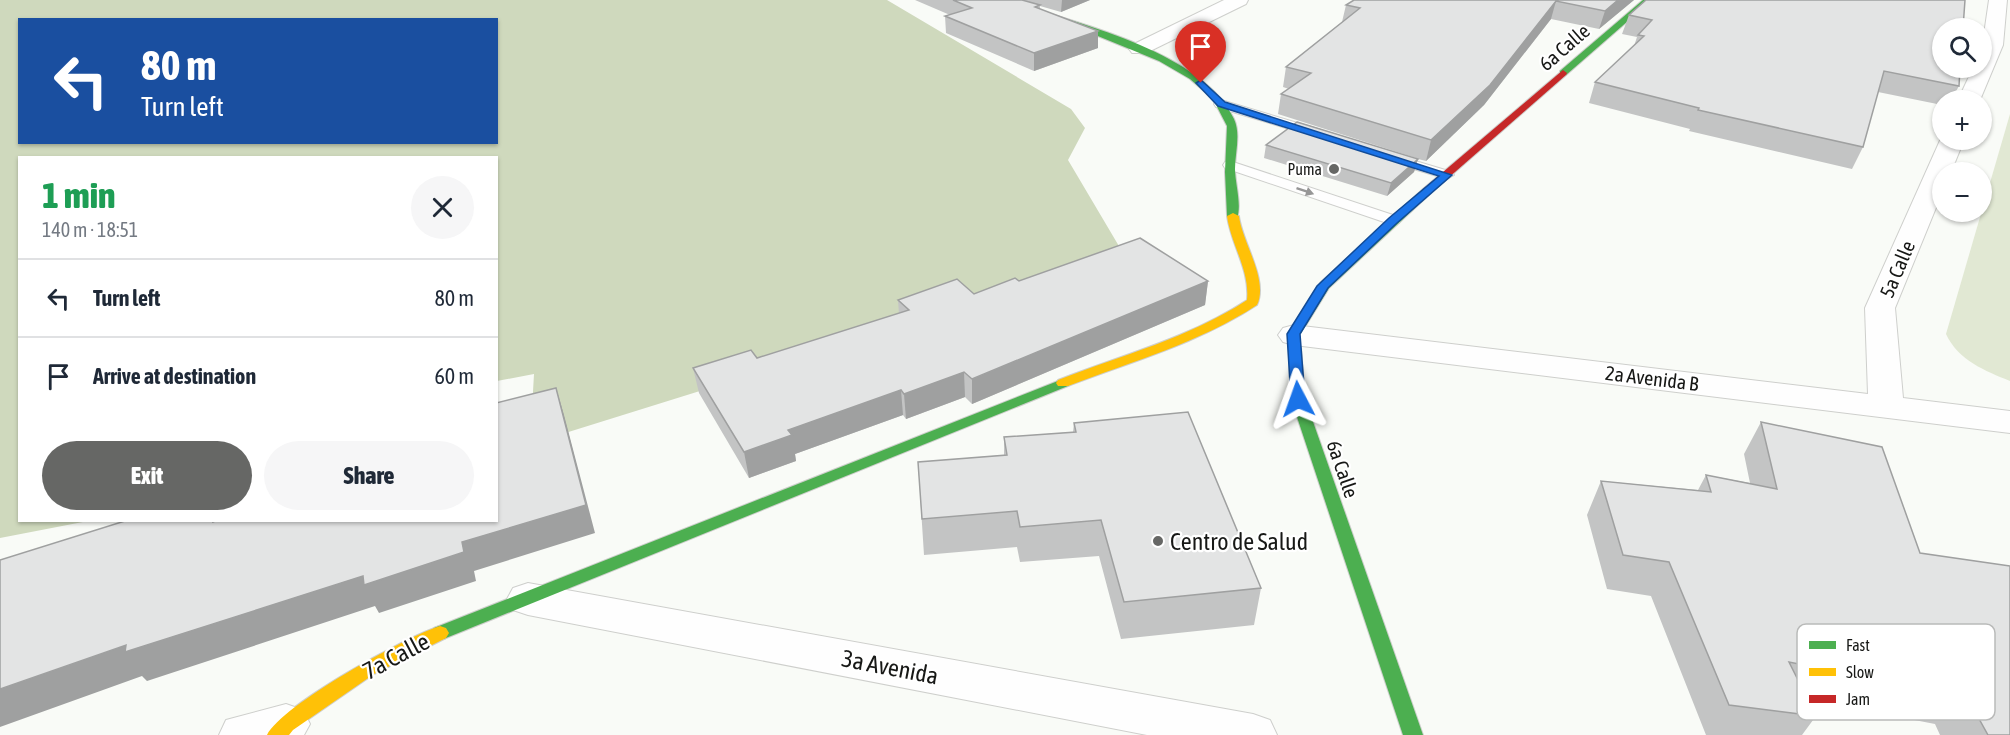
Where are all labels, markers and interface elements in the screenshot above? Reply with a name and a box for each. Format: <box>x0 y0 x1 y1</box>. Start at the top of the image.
map controls <box>1932 18 1992 222</box>
button: search <box>1932 18 1992 78</box>
street label: 6a Calle <box>1534 19 1594 75</box>
pin <box>1175 21 1226 83</box>
icon: arrive <box>1184 30 1217 63</box>
text: 80 m <box>141 41 216 89</box>
icon: left <box>42 42 120 120</box>
button: + <box>1932 90 1992 150</box>
text: Turn left <box>141 91 224 122</box>
place label: Puma <box>1287 160 1322 178</box>
marker: Puma <box>1327 162 1341 176</box>
button: − <box>1932 162 1992 222</box>
text: 1 min <box>42 174 116 216</box>
button: close <box>411 176 474 239</box>
one-way arrow <box>1296 186 1314 196</box>
text: 140 m · 18:51 <box>42 218 138 241</box>
street label: 5a Calle <box>1875 237 1919 301</box>
icon: left <box>42 282 75 315</box>
text: Turn left <box>93 285 160 311</box>
text: 80 m <box>434 285 474 311</box>
icon: arrive <box>42 360 75 393</box>
street label: 2a Avenida B <box>1604 361 1700 395</box>
text: Arrive at destination <box>93 363 256 389</box>
text: 60 m <box>434 363 474 389</box>
position arrow <box>1266 367 1330 431</box>
street label: 6a Calle <box>1322 437 1364 501</box>
button: Exit <box>42 441 252 510</box>
button: Share <box>264 441 474 510</box>
place label: Centro de Salud <box>1170 528 1308 555</box>
marker: Centro de Salud <box>1151 534 1165 548</box>
legend <box>1797 624 1995 720</box>
street label: 7a Calle <box>358 627 434 685</box>
text: Fast <box>1846 636 1870 654</box>
street label: 3a Avenida <box>839 644 941 690</box>
text: Slow <box>1846 663 1874 681</box>
text: Jam <box>1846 690 1870 708</box>

